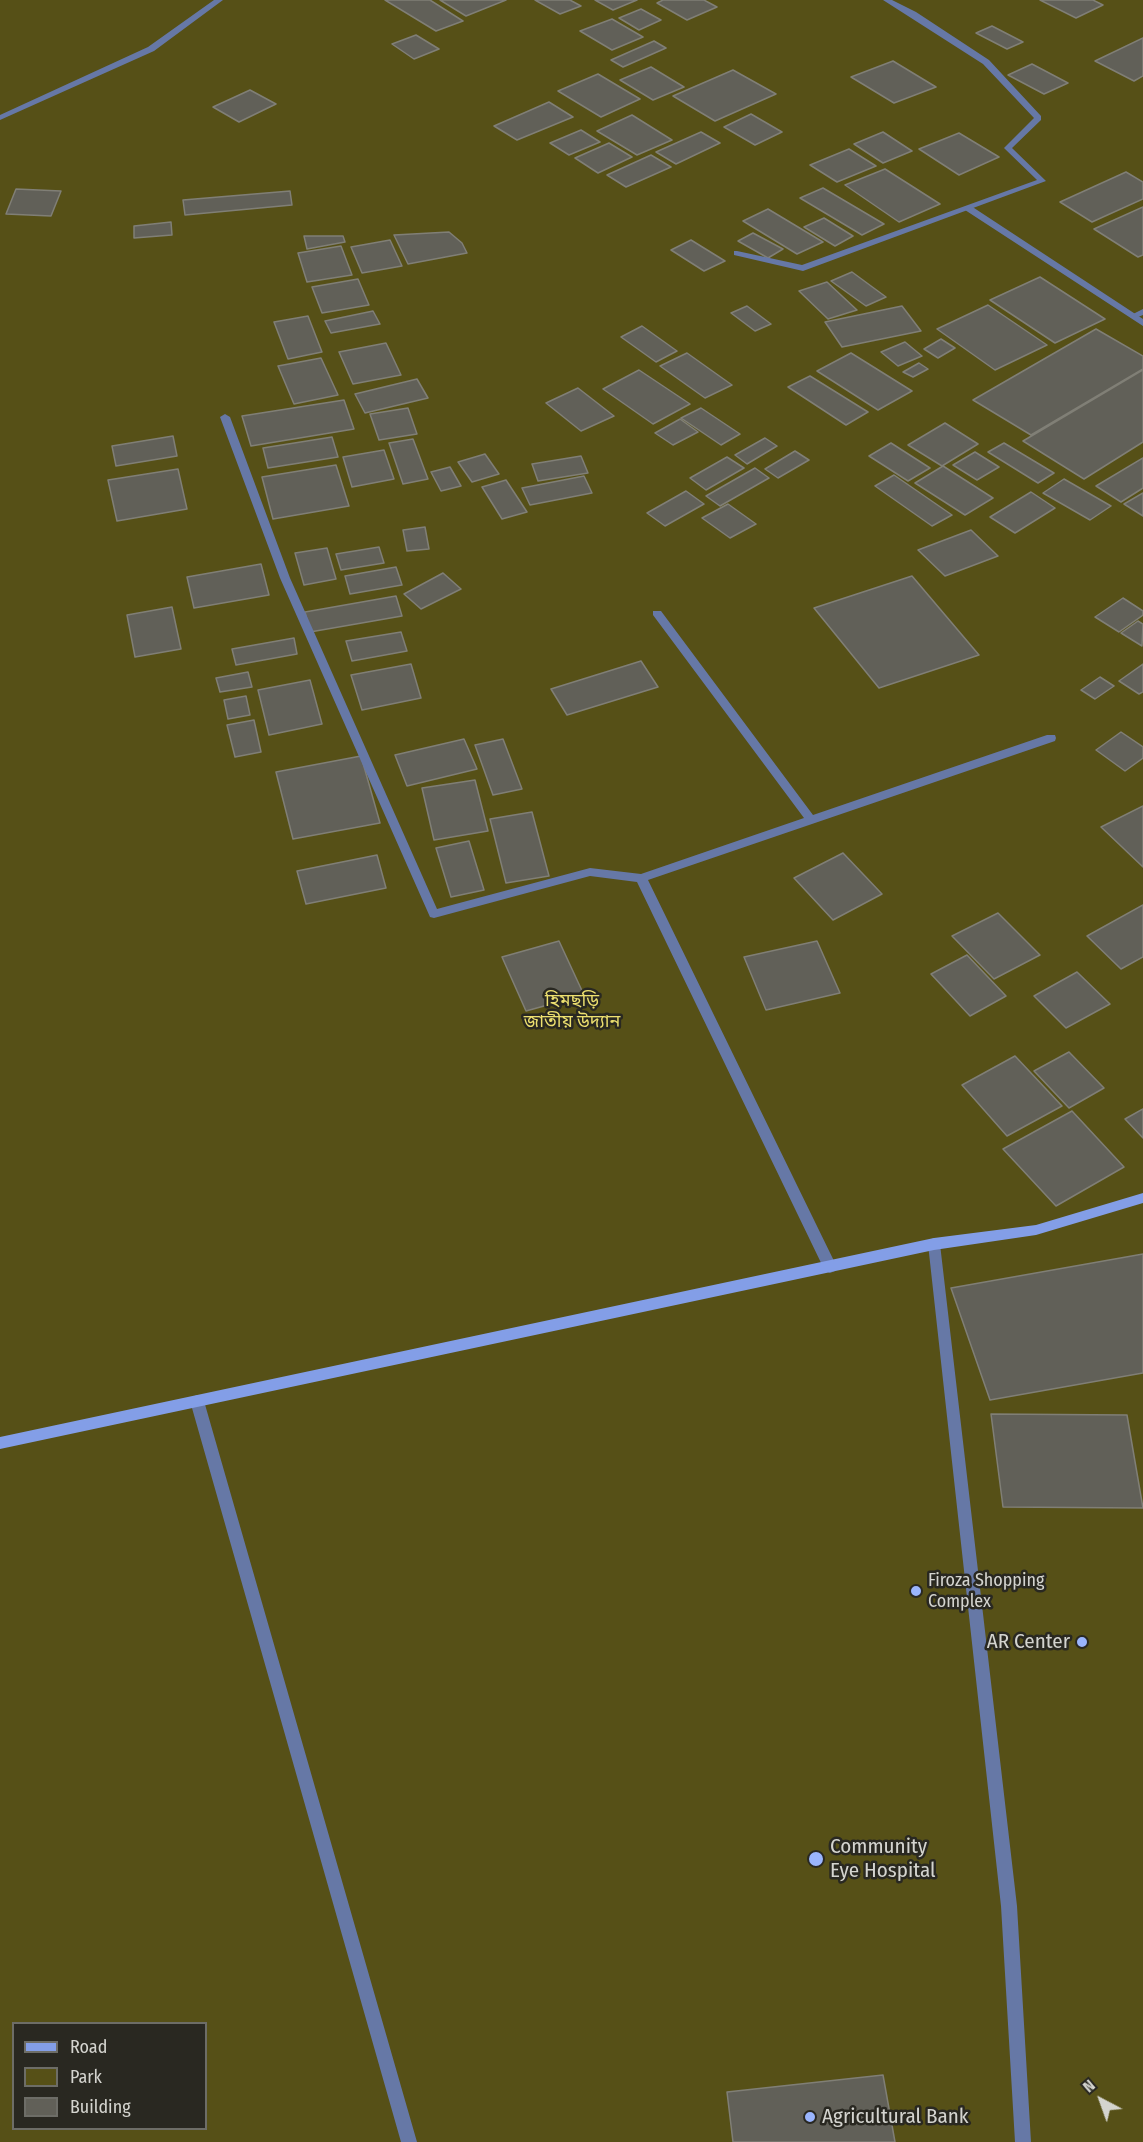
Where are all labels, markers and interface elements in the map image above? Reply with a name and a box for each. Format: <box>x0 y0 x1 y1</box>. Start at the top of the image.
park label: হিমছড়ি জাতীয় উদ্যান <box>524 990 620 1032</box>
place label: Firoza Shopping Complex <box>928 1570 1044 1612</box>
marker: Firoza Shopping Complex <box>909 1584 923 1598</box>
place label: AR Center <box>987 1629 1070 1655</box>
marker: AR Center <box>1075 1635 1089 1649</box>
place label: Community Eye Hospital <box>830 1834 936 1884</box>
marker: Community Eye Hospital <box>807 1850 825 1868</box>
legend <box>12 2022 207 2130</box>
text: Road <box>70 2036 107 2058</box>
text: Park <box>70 2066 102 2088</box>
north arrow <box>1071 2070 1131 2130</box>
text: N <box>1079 2076 1099 2096</box>
text: Building <box>70 2096 131 2118</box>
place label: Agricultural Bank <box>822 2104 969 2130</box>
marker: Agricultural Bank <box>803 2110 817 2124</box>

